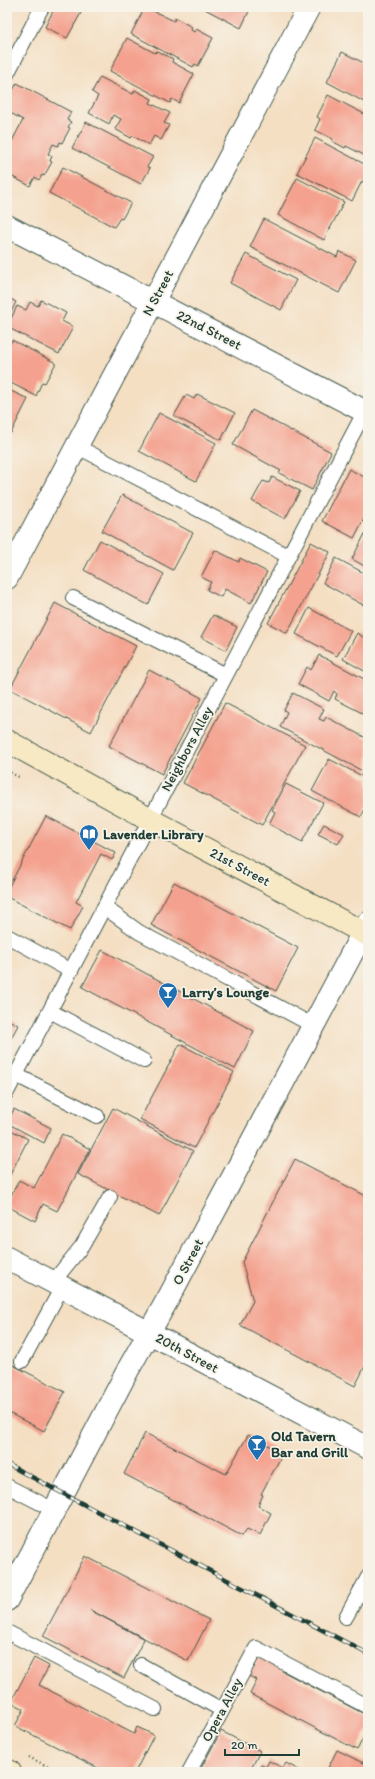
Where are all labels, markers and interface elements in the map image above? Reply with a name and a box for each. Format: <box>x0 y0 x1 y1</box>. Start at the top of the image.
street label: N Street <box>139 267 177 319</box>
street label: 22nd Street <box>174 306 244 354</box>
street label: Neighbors Alley <box>158 703 217 794</box>
library icon: Lavender Library <box>78 823 100 851</box>
place label: Lavender Library <box>103 826 204 843</box>
street label: 21st Street <box>207 844 273 890</box>
bar icon: Larry’s Lounge <box>157 981 179 1009</box>
place label: Larry’s Lounge <box>182 984 269 1001</box>
street label: O Street <box>169 1236 207 1288</box>
street label: 20th Street <box>153 1329 221 1377</box>
place label: Old Tavern Bar and Grill <box>271 1428 349 1461</box>
bar icon: Old Tavern Bar and Grill <box>246 1433 268 1461</box>
street label: Opera Alley <box>198 1675 246 1745</box>
scale bar <box>225 1731 299 1757</box>
text: 20 m <box>231 1738 258 1752</box>

